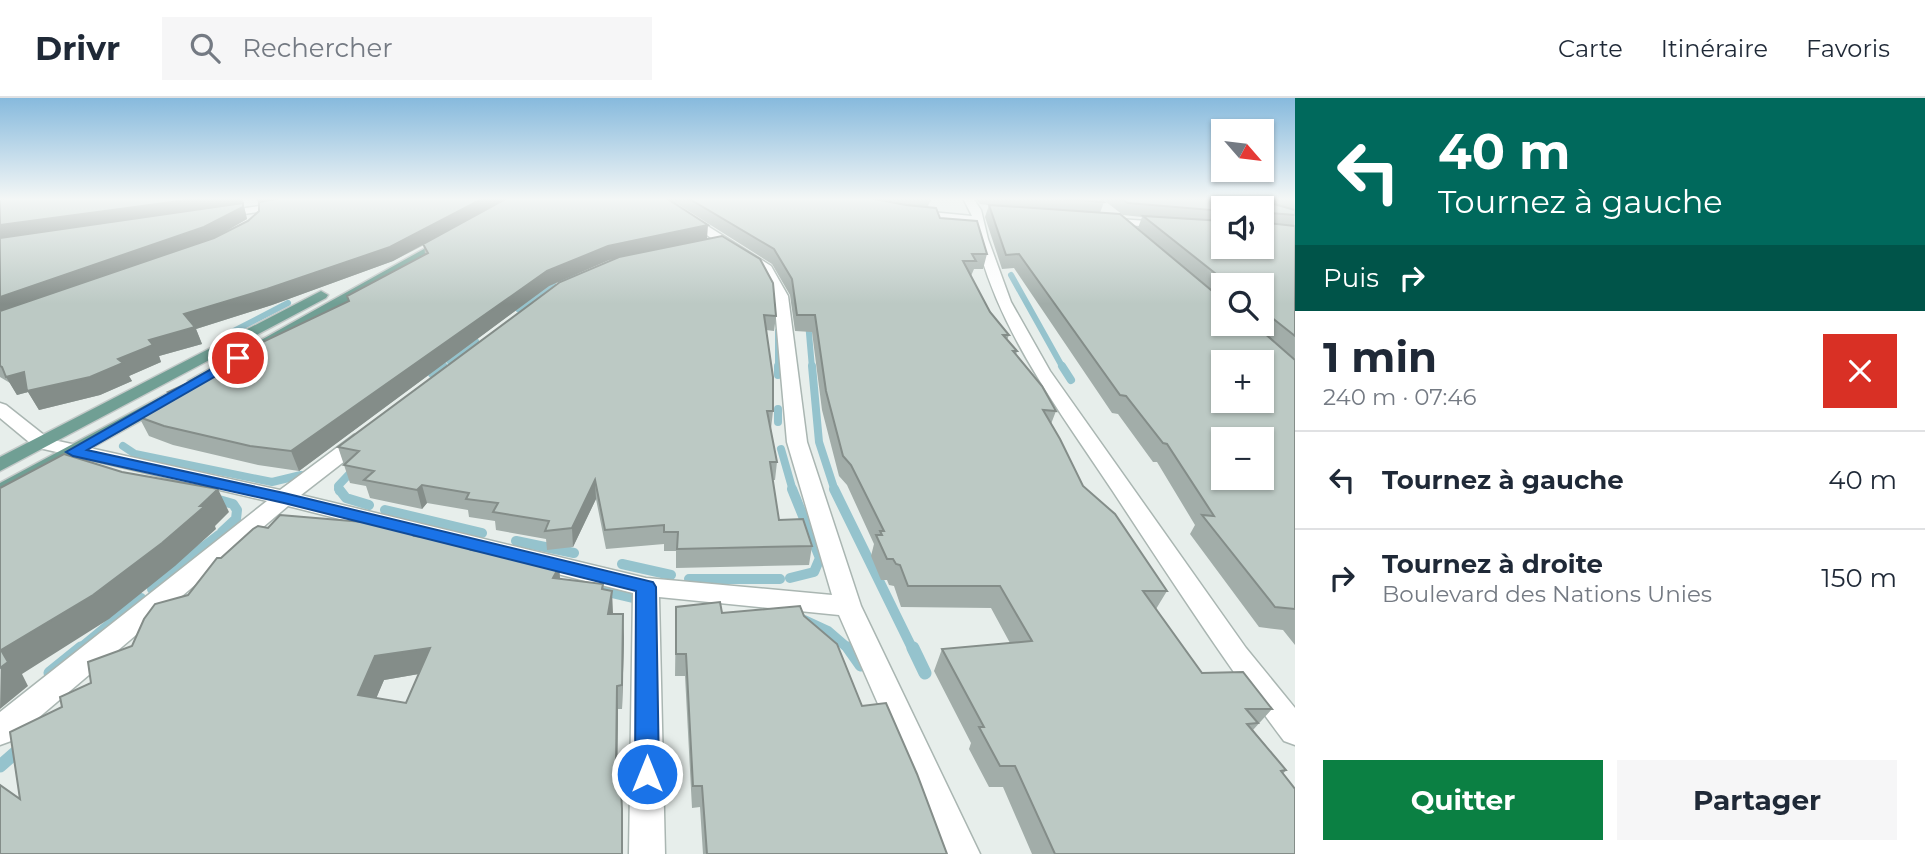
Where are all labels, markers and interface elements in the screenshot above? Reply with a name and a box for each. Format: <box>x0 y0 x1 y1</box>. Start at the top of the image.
search box <box>162 17 652 80</box>
text: Drivr <box>35 28 120 68</box>
icon: search <box>186 29 224 67</box>
text: Rechercher <box>242 32 393 64</box>
text: Carte <box>1558 34 1623 63</box>
text: Itinéraire <box>1661 34 1768 63</box>
text: Favoris <box>1806 34 1890 63</box>
north arrow <box>1211 119 1274 182</box>
map controls <box>1211 119 1274 490</box>
text: 40 m <box>1438 122 1570 181</box>
icon: left <box>1323 126 1414 217</box>
text: Tournez à gauche <box>1438 182 1723 221</box>
button: sound <box>1211 196 1274 259</box>
icon: right <box>1393 259 1431 297</box>
text: Puis <box>1323 262 1379 294</box>
button: search <box>1211 273 1274 336</box>
pin <box>208 328 268 388</box>
text: 1 min <box>1323 331 1437 383</box>
button: close <box>1823 334 1897 408</box>
icon: arrive <box>219 339 257 377</box>
button: + <box>1211 350 1274 413</box>
text: 240 m · 07:46 <box>1323 383 1476 411</box>
button: − <box>1211 427 1274 490</box>
icon: left <box>1323 461 1361 499</box>
text: Tournez à gauche <box>1382 464 1624 496</box>
text: 40 m <box>1828 464 1897 496</box>
text: Tournez à droite <box>1382 548 1603 580</box>
icon: right <box>1323 559 1361 597</box>
text: 150 m <box>1821 562 1897 594</box>
text: Boulevard des Nations Unies <box>1382 580 1712 608</box>
position arrow <box>610 737 684 811</box>
button: Quitter <box>1323 760 1603 840</box>
button: Partager <box>1617 760 1897 840</box>

